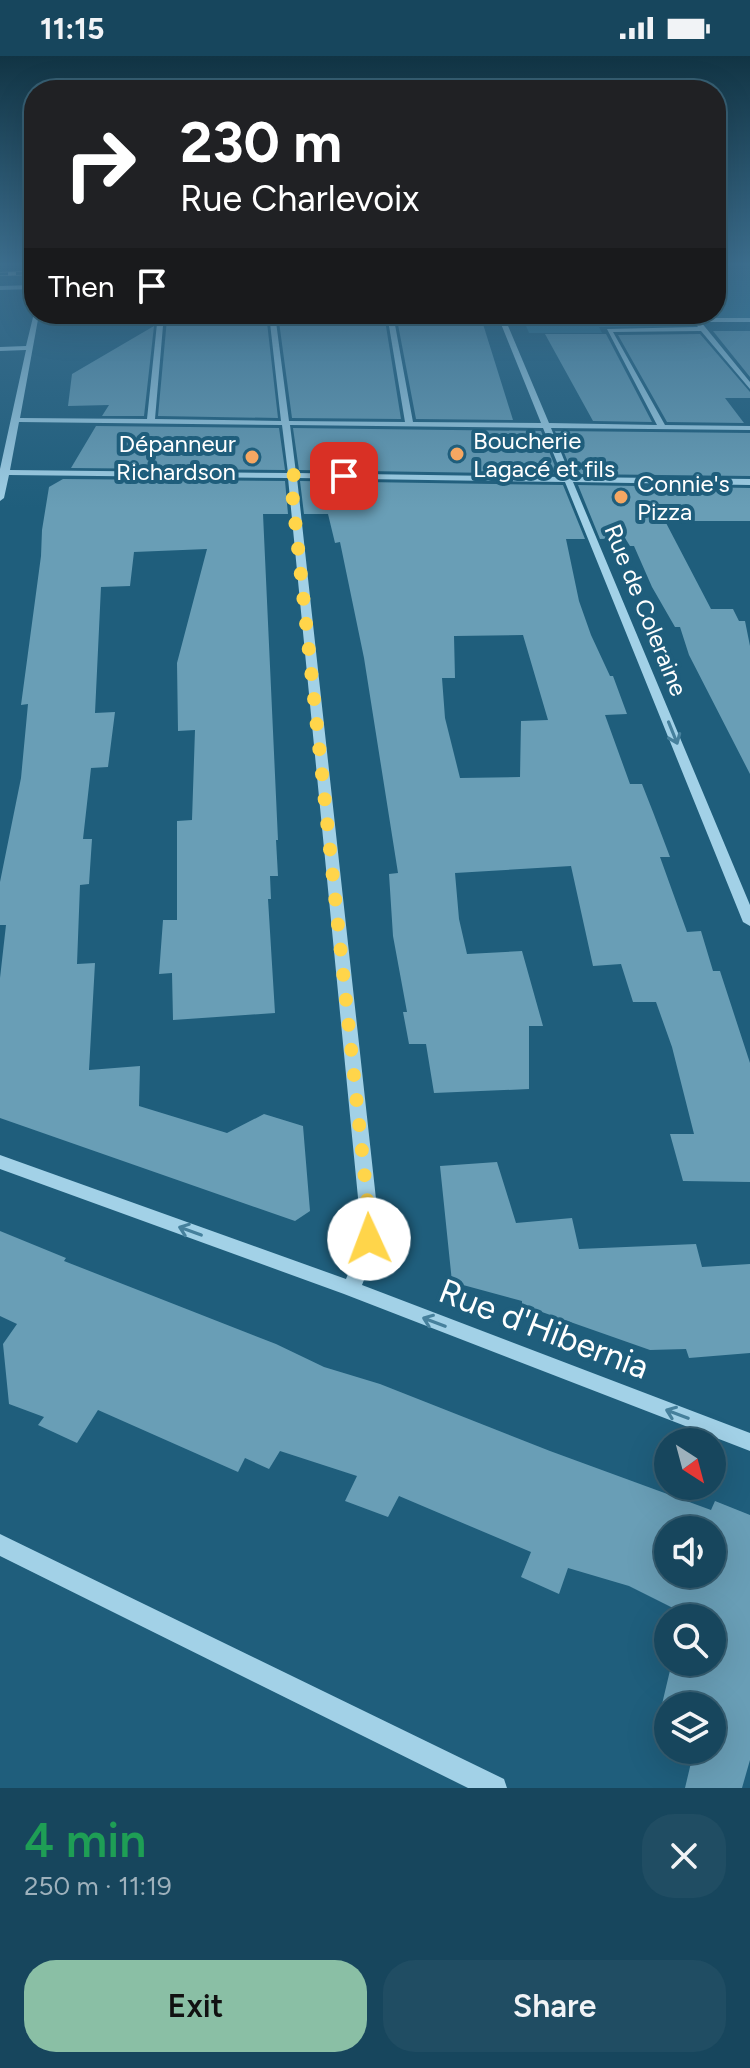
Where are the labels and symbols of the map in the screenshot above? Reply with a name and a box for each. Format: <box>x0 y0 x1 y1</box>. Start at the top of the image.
place label: Boucherie Lagacé et fils <box>473 426 615 483</box>
place label: Dépanneur Richardson <box>116 429 236 486</box>
pin <box>310 442 378 510</box>
marker: Boucherie Lagacé et fils <box>448 445 466 463</box>
marker: Dépanneur Richardson <box>243 448 261 466</box>
place label: Connie's Pizza <box>637 469 730 526</box>
marker: Connie's Pizza <box>612 488 630 506</box>
street label: Rue de Coleraine <box>598 520 694 700</box>
one-way arrow <box>666 720 681 745</box>
position arrow <box>327 1197 411 1281</box>
one-way arrow <box>178 1223 203 1238</box>
street label: Rue d'Hibernia <box>433 1270 655 1388</box>
one-way arrow <box>422 1314 447 1328</box>
one-way arrow <box>665 1406 690 1420</box>
north arrow <box>654 1428 726 1500</box>

